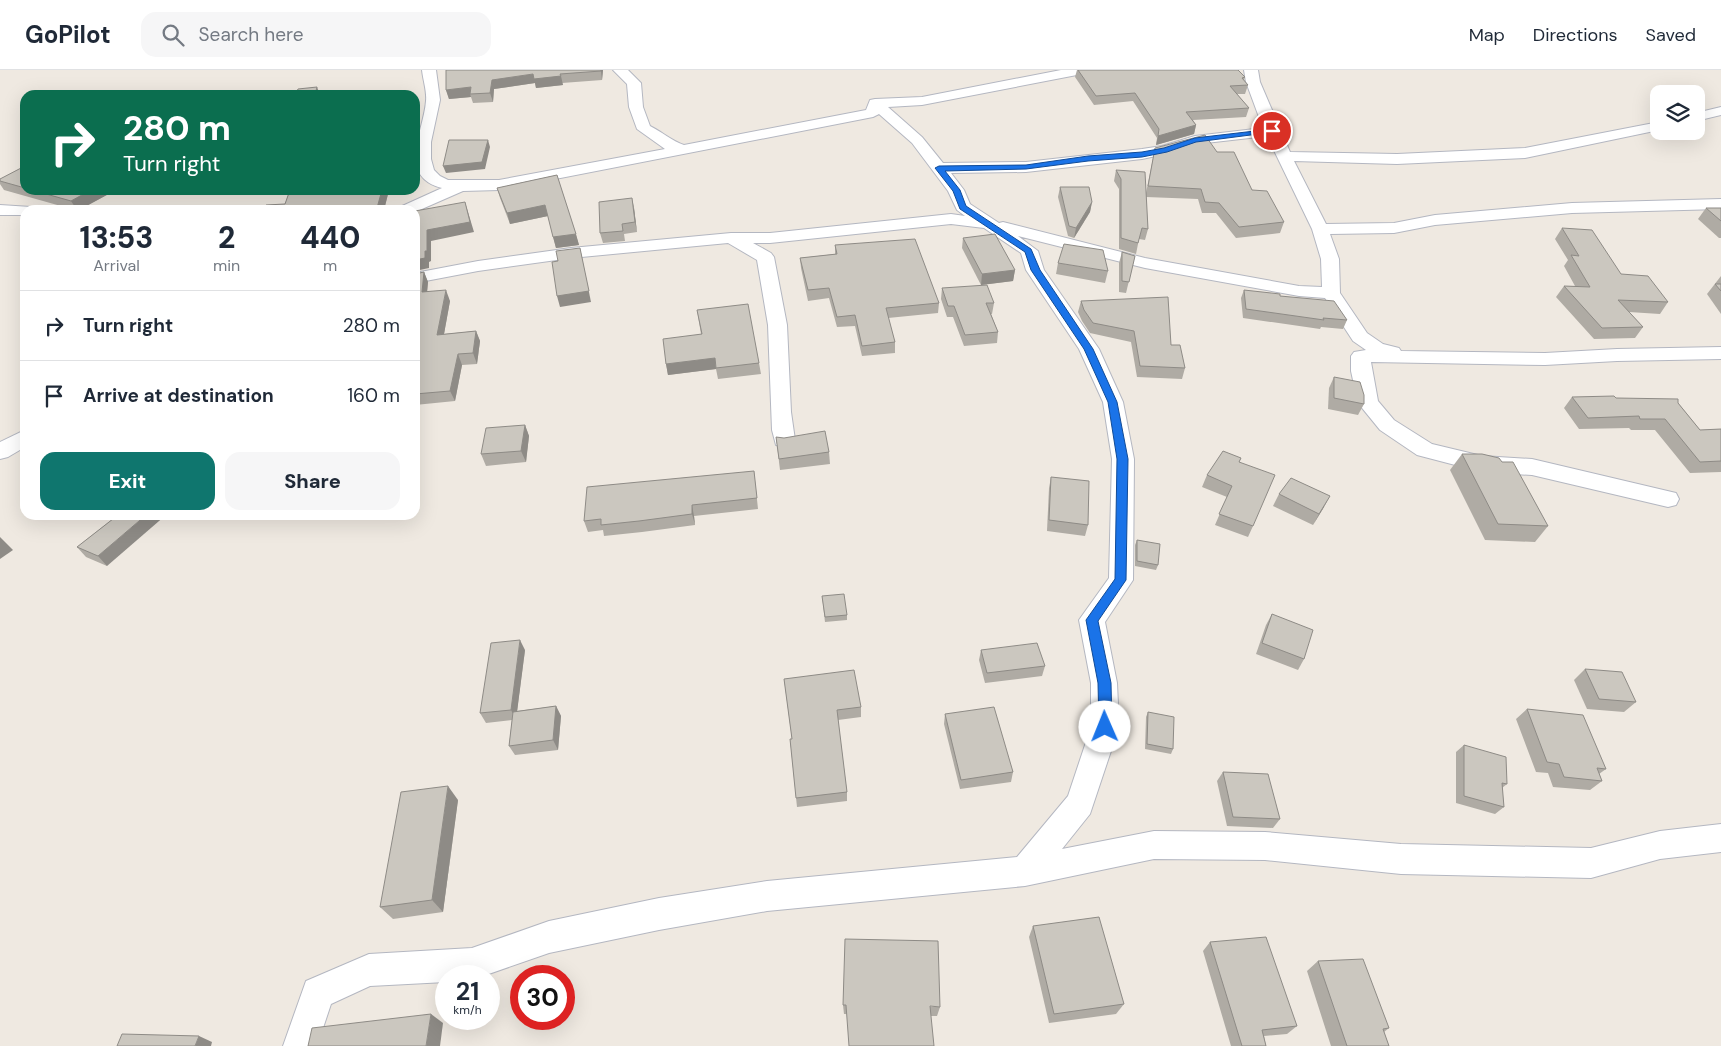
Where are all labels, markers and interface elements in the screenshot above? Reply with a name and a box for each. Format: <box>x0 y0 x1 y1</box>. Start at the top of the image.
search box <box>141 12 491 57</box>
text: GoPilot <box>25 19 111 50</box>
icon: search <box>159 21 187 49</box>
text: Search here <box>199 22 303 47</box>
text: Map <box>1469 23 1505 47</box>
text: Directions <box>1533 23 1618 47</box>
text: Saved <box>1646 23 1696 47</box>
map controls <box>1650 85 1705 140</box>
button: layers <box>1650 85 1705 140</box>
text: 280 m <box>123 105 231 151</box>
icon: right <box>40 110 105 175</box>
pin <box>1251 110 1293 152</box>
icon: arrive <box>1258 117 1286 145</box>
text: Turn right <box>123 149 220 178</box>
text: 13:53 <box>80 218 153 257</box>
text: 2 <box>218 218 235 257</box>
text: 440 <box>300 218 360 257</box>
text: Arrival <box>93 255 140 276</box>
text: min <box>213 255 240 276</box>
text: m <box>323 255 337 276</box>
icon: right <box>40 312 68 340</box>
text: Turn right <box>83 313 173 338</box>
text: 280 m <box>343 313 400 338</box>
icon: arrive <box>40 382 68 410</box>
text: Arrive at destination <box>83 383 274 408</box>
text: 160 m <box>347 383 400 408</box>
button: Exit <box>40 452 215 510</box>
button: Share <box>225 452 400 510</box>
position arrow <box>1078 700 1130 752</box>
speed limit sign: 30 <box>510 965 575 1030</box>
text: 21 <box>456 975 479 1008</box>
text: km/h <box>453 1002 482 1018</box>

